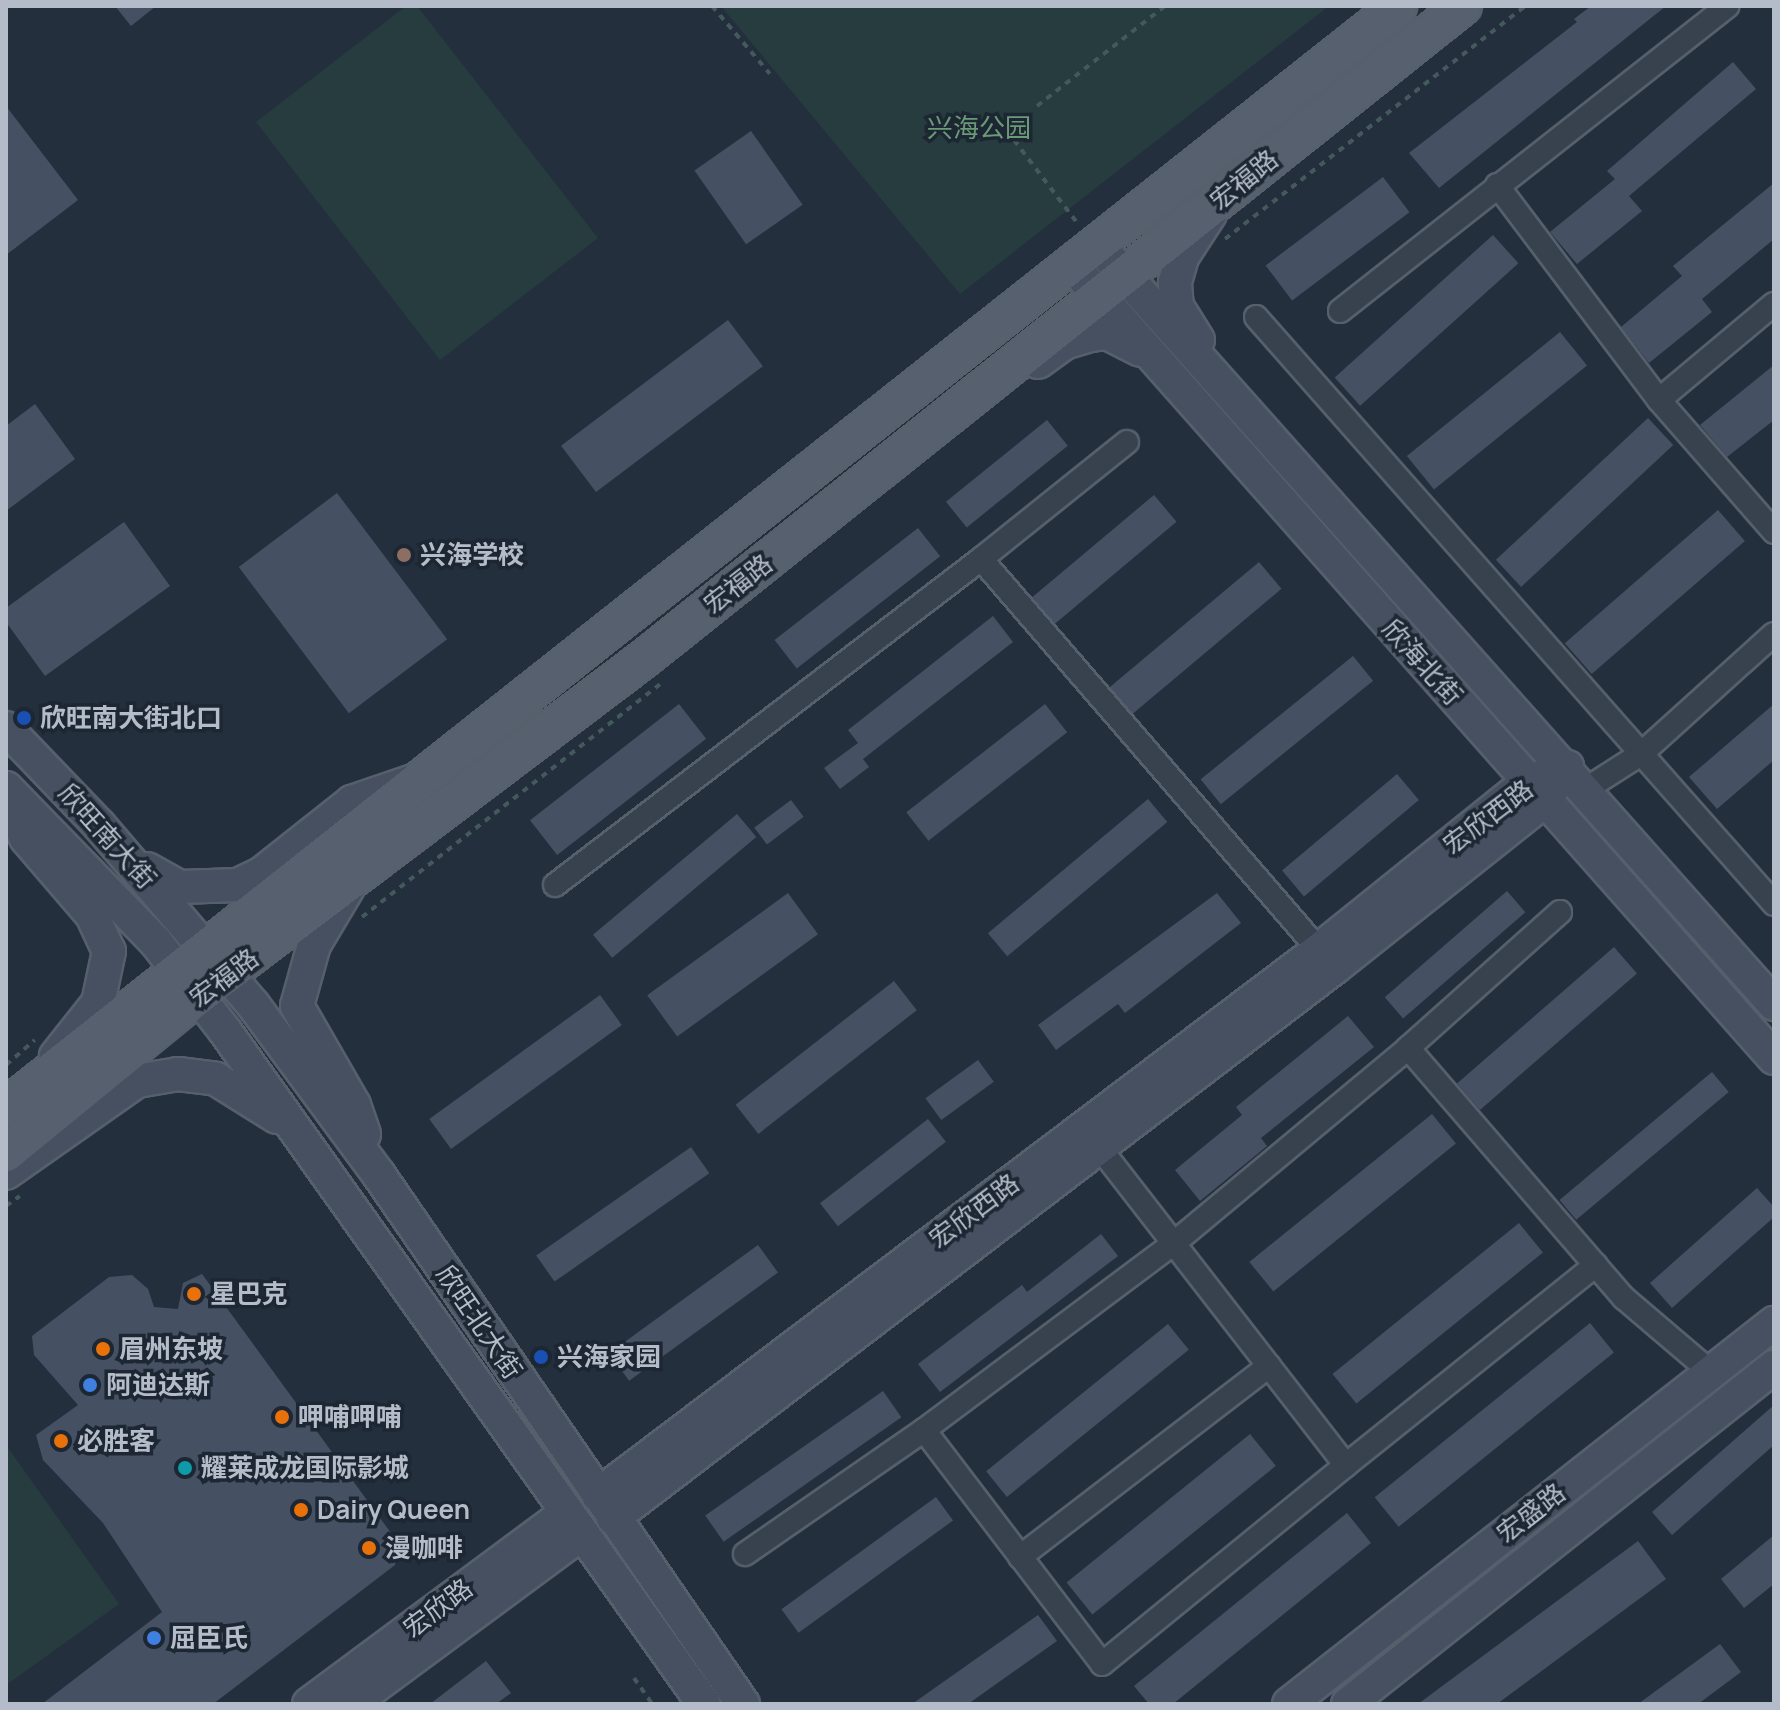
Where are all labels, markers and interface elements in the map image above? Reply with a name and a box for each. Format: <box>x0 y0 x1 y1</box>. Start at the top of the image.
park label: 兴海公园 <box>927 112 1031 144</box>
street label: 宏福路 <box>1204 143 1284 217</box>
place label: 兴海学校 <box>420 539 524 571</box>
marker: 兴海学校 <box>395 546 413 564</box>
street label: 宏福路 <box>698 548 778 620</box>
street label: 欣海北街 <box>1376 613 1468 711</box>
place label: 欣旺南大街北口 <box>40 702 222 734</box>
marker: 欣旺南大街北口 <box>15 709 33 727</box>
street label: 宏欣西路 <box>1437 773 1539 861</box>
street label: 欣旺南大街 <box>52 777 162 895</box>
street label: 宏福路 <box>183 942 265 1014</box>
street label: 宏欣西路 <box>923 1167 1025 1255</box>
street label: 欣旺北大街 <box>430 1259 528 1385</box>
place label: 星巴克 <box>210 1278 288 1310</box>
marker: 星巴克 <box>185 1285 203 1303</box>
place label: 眉州东坡 <box>119 1333 223 1365</box>
marker: 眉州东坡 <box>94 1340 112 1358</box>
place label: 兴海家园 <box>557 1341 661 1373</box>
marker: 兴海家园 <box>532 1348 550 1366</box>
place label: 阿迪达斯 <box>106 1369 210 1401</box>
marker: 阿迪达斯 <box>81 1376 99 1394</box>
place label: 呷哺呷哺 <box>298 1401 402 1433</box>
marker: 呷哺呷哺 <box>273 1408 291 1426</box>
place label: 必胜客 <box>77 1425 155 1457</box>
marker: 必胜客 <box>52 1432 70 1450</box>
place label: 耀莱成龙国际影城 <box>201 1452 409 1484</box>
marker: 耀莱成龙国际影城 <box>176 1459 194 1477</box>
street label: 宏盛路 <box>1491 1477 1571 1549</box>
place label: Dairy Queen <box>317 1494 470 1526</box>
marker: Dairy Queen <box>292 1501 310 1519</box>
place label: 漫咖啡 <box>385 1532 463 1564</box>
marker: 漫咖啡 <box>360 1539 378 1557</box>
street label: 宏欣路 <box>397 1572 479 1644</box>
place label: 屈臣氏 <box>170 1622 248 1654</box>
marker: 屈臣氏 <box>145 1629 163 1647</box>

